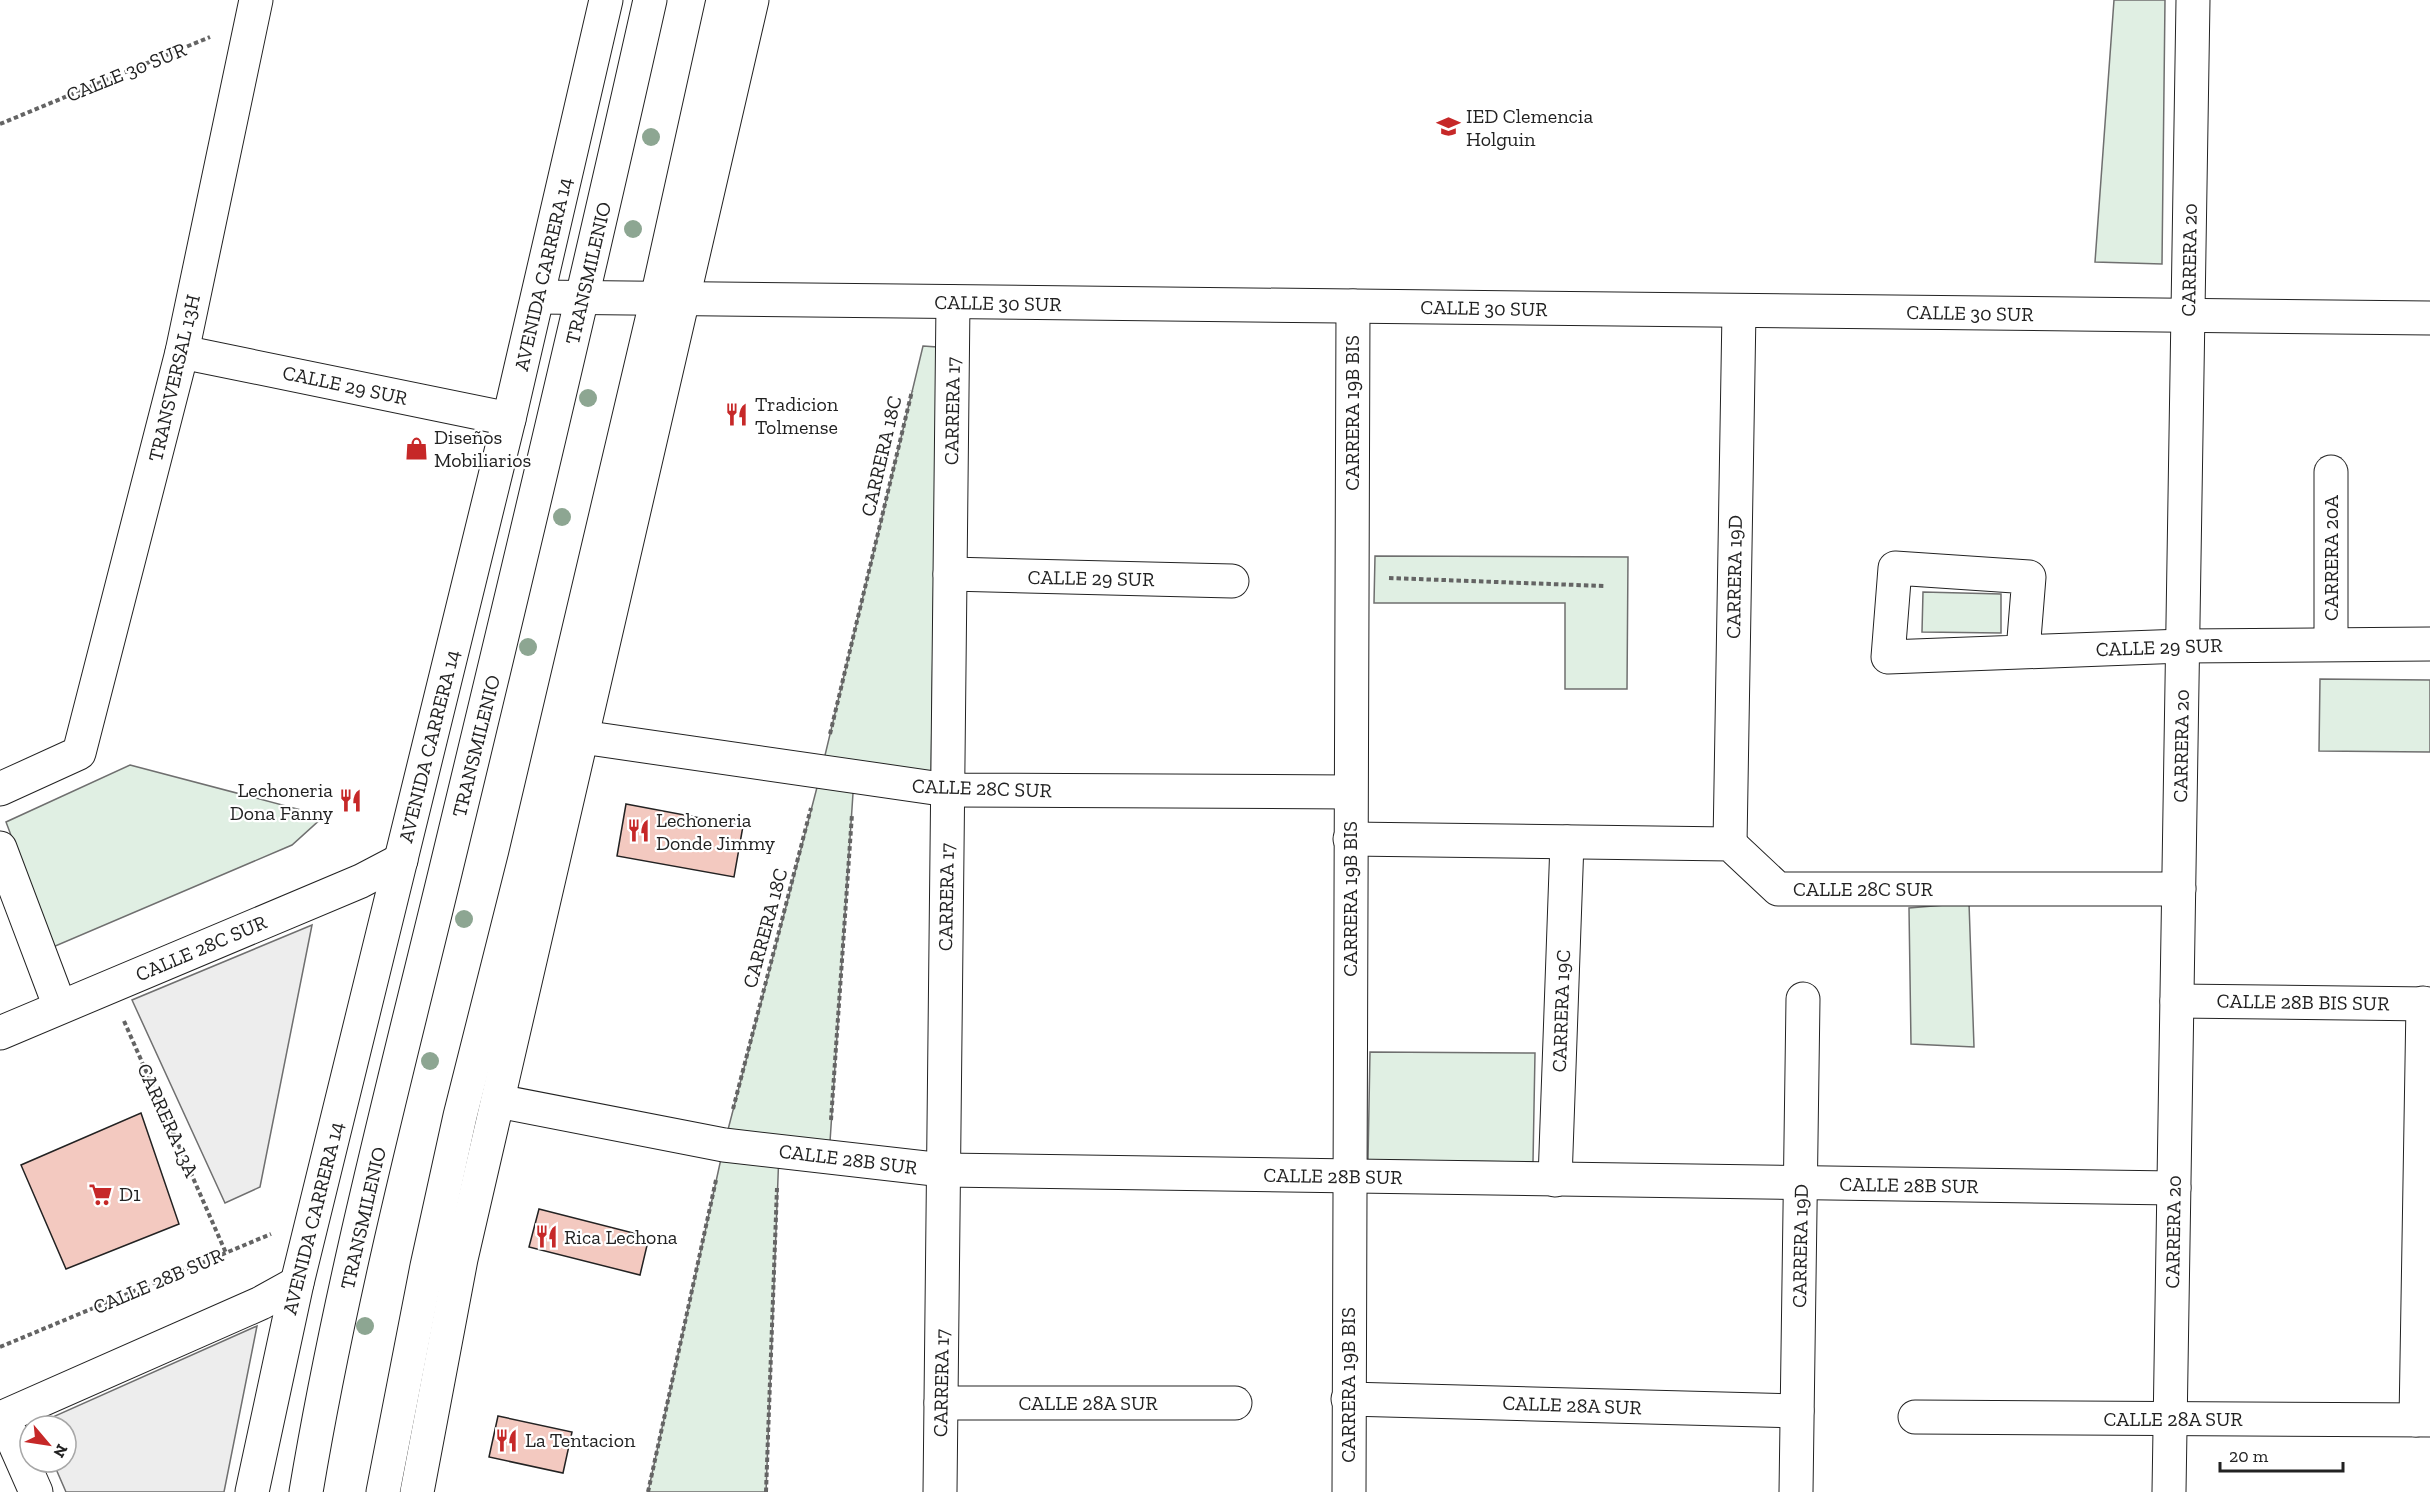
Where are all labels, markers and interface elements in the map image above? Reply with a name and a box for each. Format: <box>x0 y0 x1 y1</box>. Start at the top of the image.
street label: CALLE 30 SUR <box>63 37 190 107</box>
place label: IED Clemencia Holguin <box>1466 104 1593 151</box>
school or university icon: IED Clemencia Holguin <box>1435 114 1461 140</box>
street label: AVENIDA CARRERA 14 <box>509 175 577 373</box>
street label: TRANSMILENIO <box>560 199 616 347</box>
street label: CARRERA 20 <box>2176 203 2202 317</box>
street label: CALLE 30 SUR <box>934 290 1062 316</box>
street label: TRANSVERSAL 13H <box>143 292 205 464</box>
street label: CALLE 30 SUR <box>1420 295 1548 321</box>
street label: CALLE 30 SUR <box>1906 300 2034 326</box>
street label: CARRERA 19B BIS <box>1340 335 1364 491</box>
street label: CARRERA 17 <box>939 356 965 465</box>
street label: CALLE 29 SUR <box>280 360 410 410</box>
place label: Tradicion Tolmense <box>755 392 839 439</box>
street label: CARRERA 18C <box>855 393 907 519</box>
restaurant icon: Tradicion Tolmense <box>724 402 750 428</box>
place label: Diseños Mobiliarios <box>434 425 531 472</box>
shop icon: Diseños Mobiliarios <box>403 436 429 462</box>
street label: CARRERA 20A <box>2319 494 2343 621</box>
street label: CARRERA 19D <box>1721 515 1747 639</box>
street label: CALLE 29 SUR <box>1027 565 1155 591</box>
street label: CALLE 29 SUR <box>2095 633 2223 661</box>
street label: AVENIDA CARRERA 14 <box>393 647 465 845</box>
street label: TRANSMILENIO <box>447 673 505 819</box>
street label: CARRERA 20 <box>2168 689 2194 803</box>
street label: CALLE 28C SUR <box>912 774 1053 802</box>
place label: Lechoneria Dona Fanny <box>230 778 334 825</box>
restaurant icon: Lechoneria Dona Fanny <box>338 788 364 814</box>
place label: Lechoneria Donde Jimmy <box>656 808 776 855</box>
restaurant icon: Lechoneria Donde Jimmy <box>625 818 651 844</box>
street label: CARRERA 19B BIS <box>1338 821 1362 977</box>
street label: CARRERA 17 <box>933 842 959 951</box>
street label: CARRERA 18C <box>738 866 792 990</box>
street label: CALLE 28C SUR <box>1793 877 1934 901</box>
street label: CALLE 28C SUR <box>132 909 271 986</box>
street label: CARRERA 19C <box>1547 949 1575 1073</box>
street label: CALLE 28B BIS SUR <box>2216 988 2390 1016</box>
street label: CARRERA 13A <box>132 1059 204 1182</box>
street label: AVENIDA CARRERA 14 <box>277 1119 349 1317</box>
street label: CALLE 28B SUR <box>778 1139 919 1179</box>
street label: TRANSMILENIO <box>335 1144 391 1292</box>
street label: CALLE 28B SUR <box>1263 1163 1403 1189</box>
street label: CALLE 28B SUR <box>1839 1172 1979 1198</box>
street label: CARRERA 20 <box>2160 1175 2186 1289</box>
supermarket icon: D1 <box>88 1181 114 1207</box>
place label: D1 <box>119 1182 141 1206</box>
street label: CARRERA 19D <box>1787 1184 1813 1308</box>
restaurant icon: Rica Lechona <box>533 1224 559 1250</box>
place label: Rica Lechona <box>564 1225 678 1249</box>
street label: CALLE 28B SUR <box>89 1243 227 1319</box>
street label: CARRERA 19B BIS <box>1336 1307 1360 1463</box>
street label: CARRERA 17 <box>928 1328 954 1437</box>
street label: CALLE 28A SUR <box>1018 1391 1158 1415</box>
street label: CALLE 28A SUR <box>1502 1391 1643 1419</box>
street label: CALLE 28A SUR <box>2103 1407 2243 1431</box>
north arrow <box>18 1414 78 1474</box>
restaurant icon: La Tentacion <box>494 1427 520 1453</box>
place label: La Tentacion <box>525 1428 636 1452</box>
scale bar <box>2220 1435 2343 1473</box>
text: N <box>49 1441 72 1461</box>
text: 20 m <box>2229 1445 2269 1467</box>

